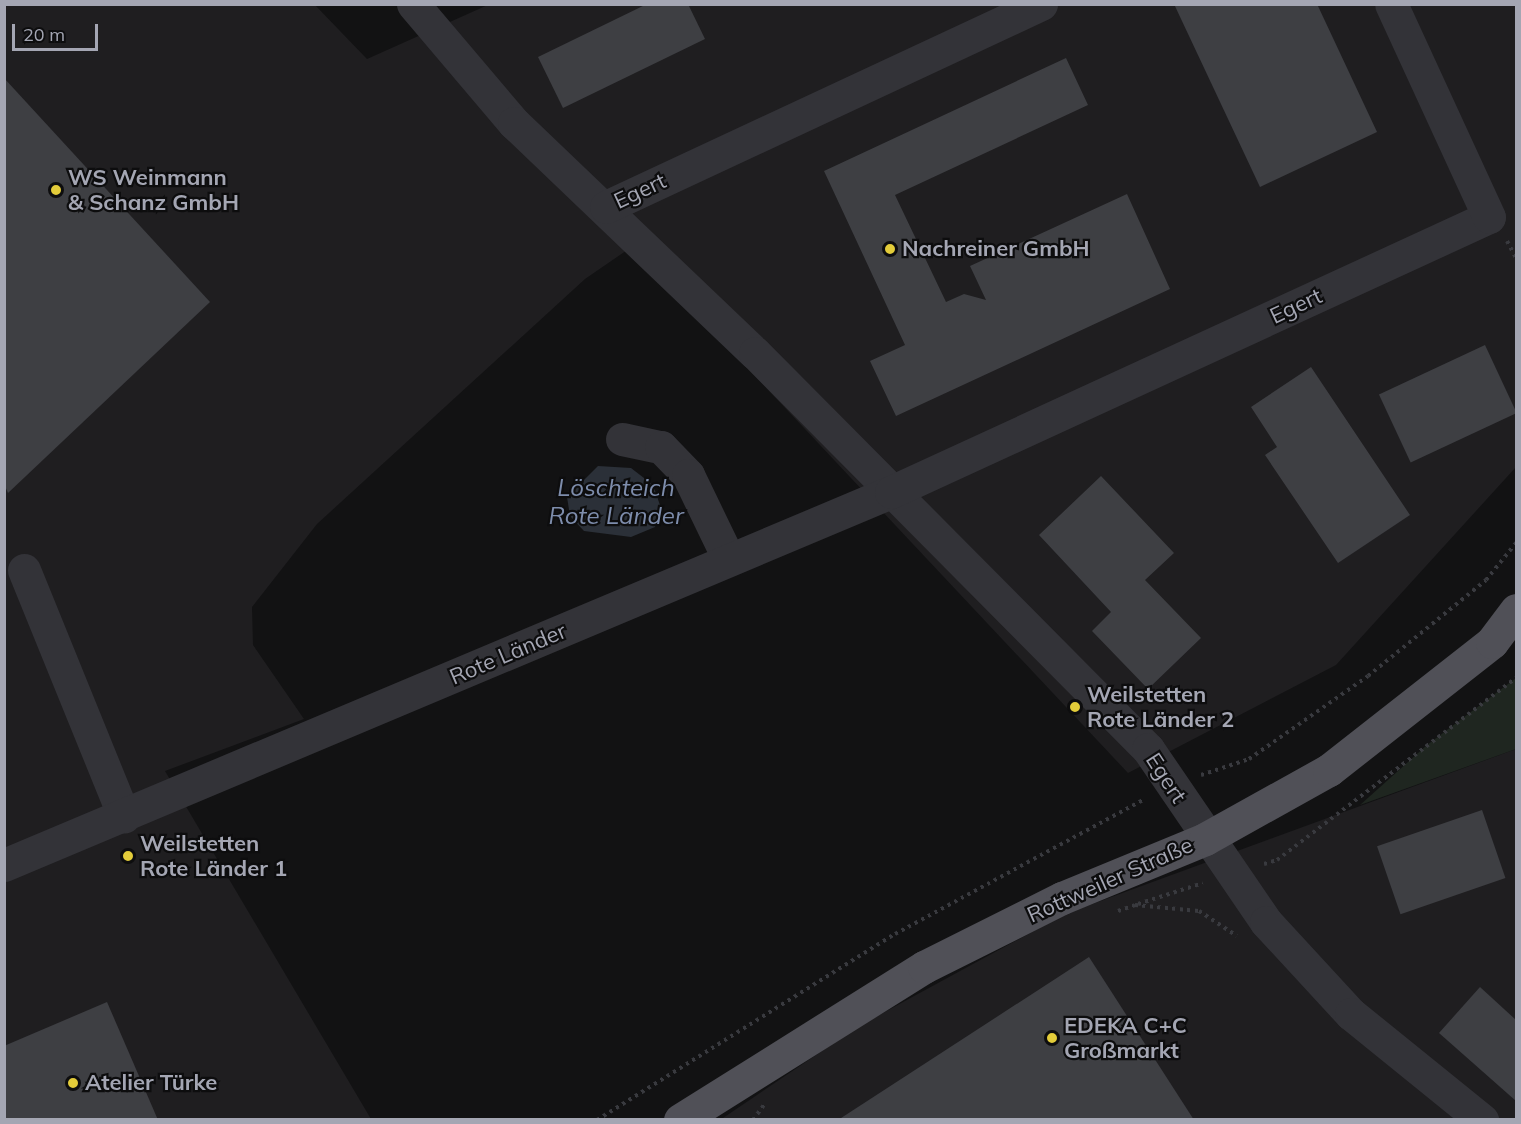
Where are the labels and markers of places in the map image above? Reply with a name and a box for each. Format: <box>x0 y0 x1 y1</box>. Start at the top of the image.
place label: WS Weinmann & Schanz GmbH <box>68 164 239 216</box>
marker: WS Weinmann & Schanz GmbH <box>49 183 63 197</box>
place label: Nachreiner GmbH <box>902 236 1090 262</box>
marker: Nachreiner GmbH <box>883 242 897 256</box>
place label: Weilstetten Rote Länder 2 <box>1087 681 1234 732</box>
marker: Weilstetten Rote Länder 2 <box>1068 700 1082 714</box>
place label: Weilstetten Rote Länder 1 <box>140 830 287 882</box>
marker: Weilstetten Rote Länder 1 <box>121 849 135 863</box>
place label: EDEKA C+C Großmarkt <box>1064 1012 1187 1064</box>
marker: EDEKA C+C Großmarkt <box>1045 1031 1059 1045</box>
place label: Atelier Türke <box>85 1070 217 1096</box>
marker: Atelier Türke <box>66 1076 80 1090</box>

